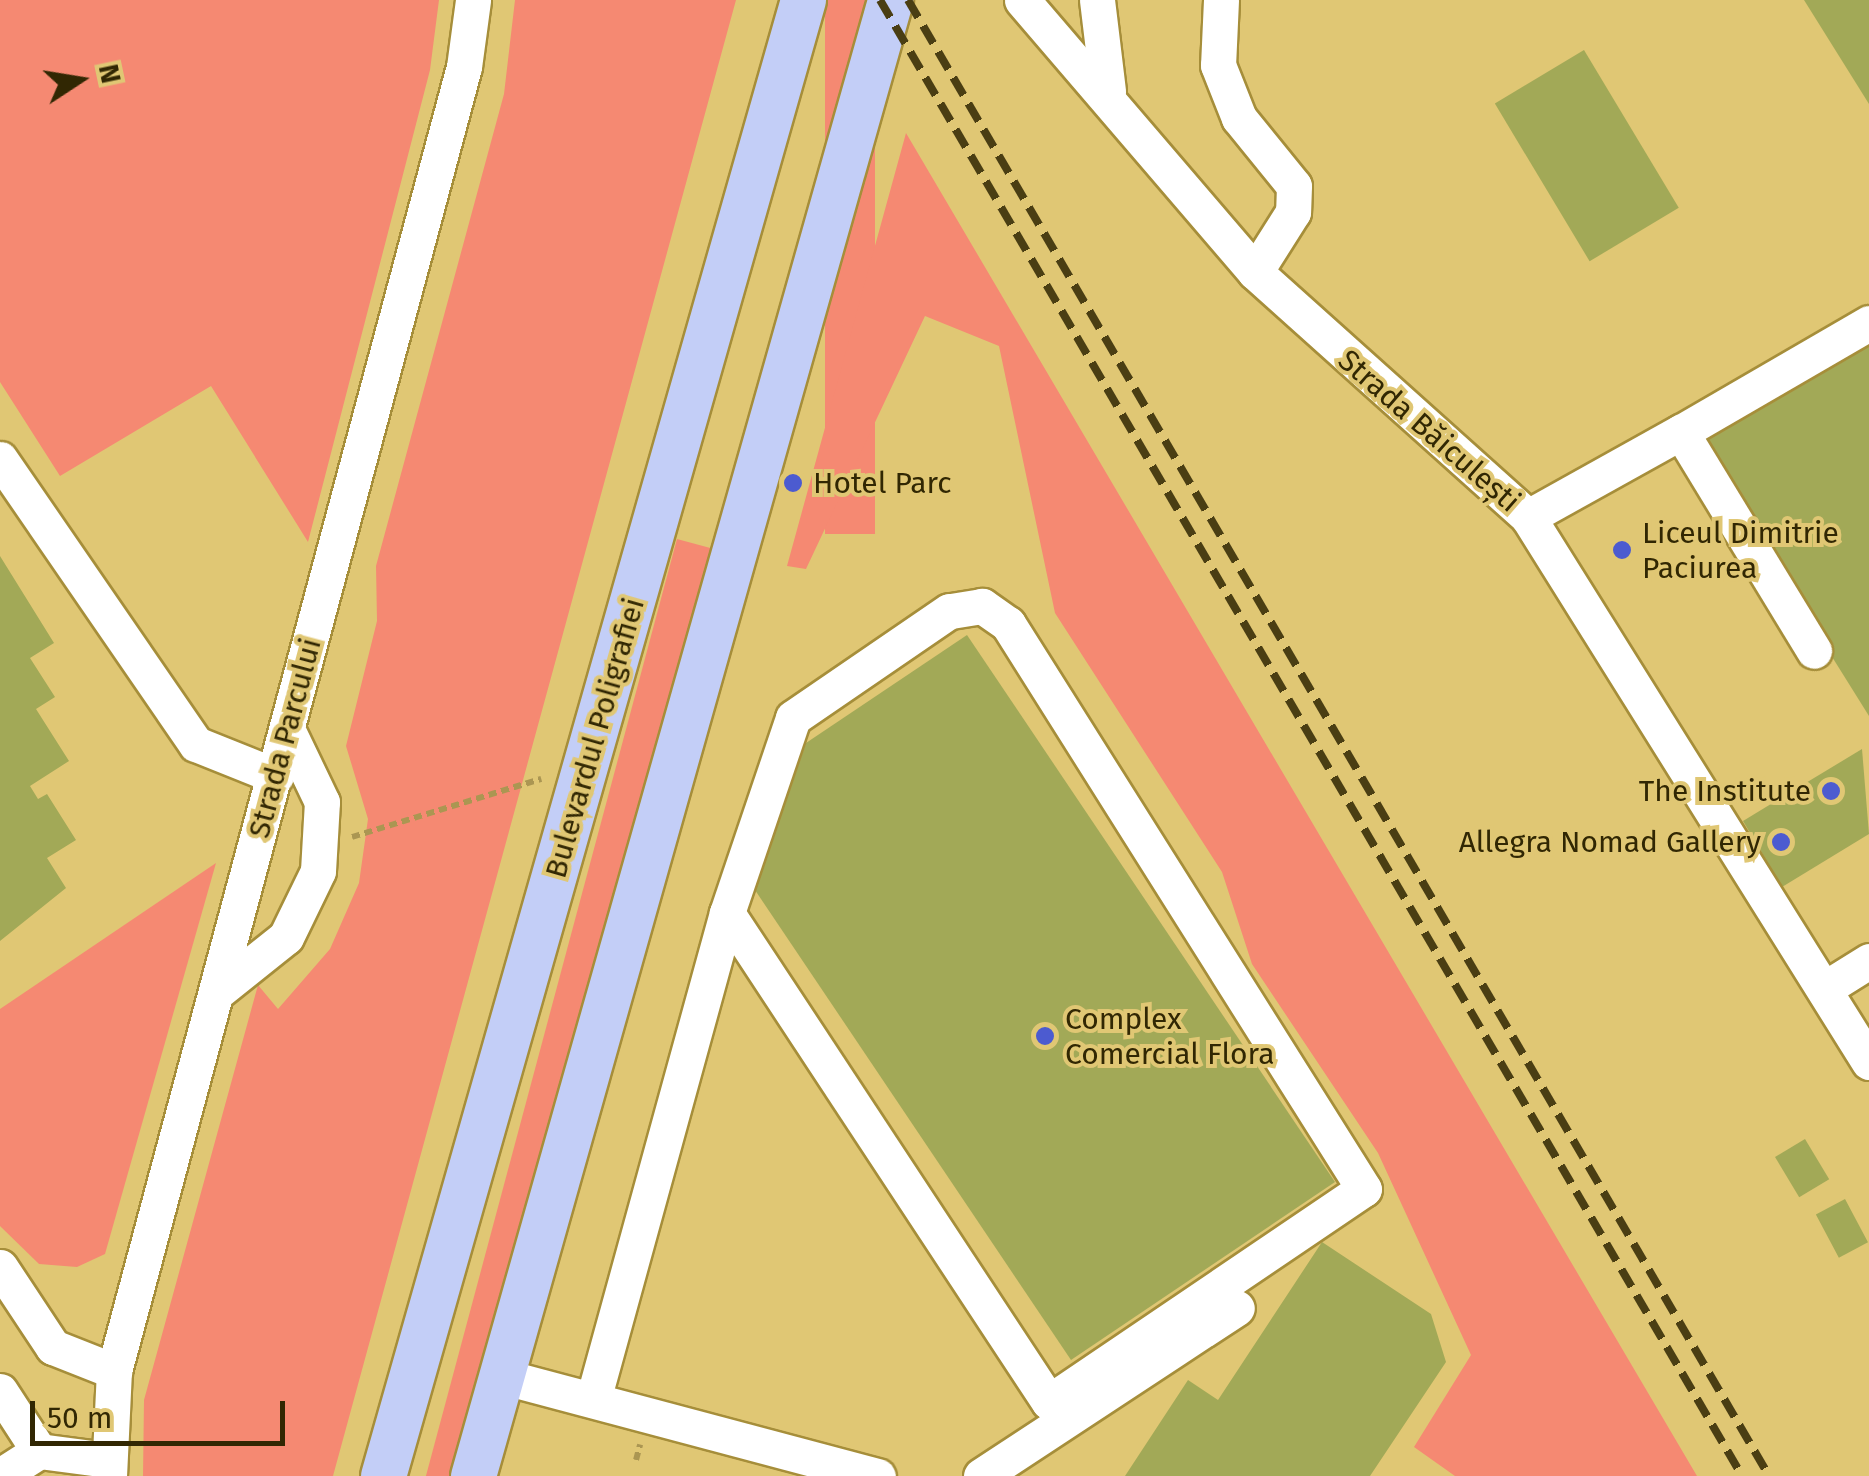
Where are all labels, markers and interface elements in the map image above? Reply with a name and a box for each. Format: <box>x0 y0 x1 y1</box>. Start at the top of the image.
north arrow <box>30 30 130 130</box>
text: N <box>92 61 128 86</box>
street label: Strada Băiculești <box>1331 342 1527 520</box>
place label: Hotel Parc <box>813 465 952 501</box>
marker: Hotel Parc <box>782 472 804 494</box>
place label: Liceul Dimitrie Paciurea <box>1642 515 1839 586</box>
marker: Liceul Dimitrie Paciurea <box>1611 539 1633 561</box>
street label: Bulevardul Poligrafiei <box>538 594 652 882</box>
street label: Strada Parcului <box>241 634 329 842</box>
place label: The Institute <box>1639 773 1811 809</box>
marker: The Institute <box>1820 780 1842 802</box>
place label: Allegra Nomad Gallery <box>1459 824 1761 860</box>
marker: Allegra Nomad Gallery <box>1770 831 1792 853</box>
place label: Complex Comercial Flora <box>1065 1001 1274 1072</box>
marker: Complex Comercial Flora <box>1034 1025 1056 1047</box>
scale bar <box>35 1381 290 1443</box>
text: 50 m <box>47 1400 112 1436</box>

